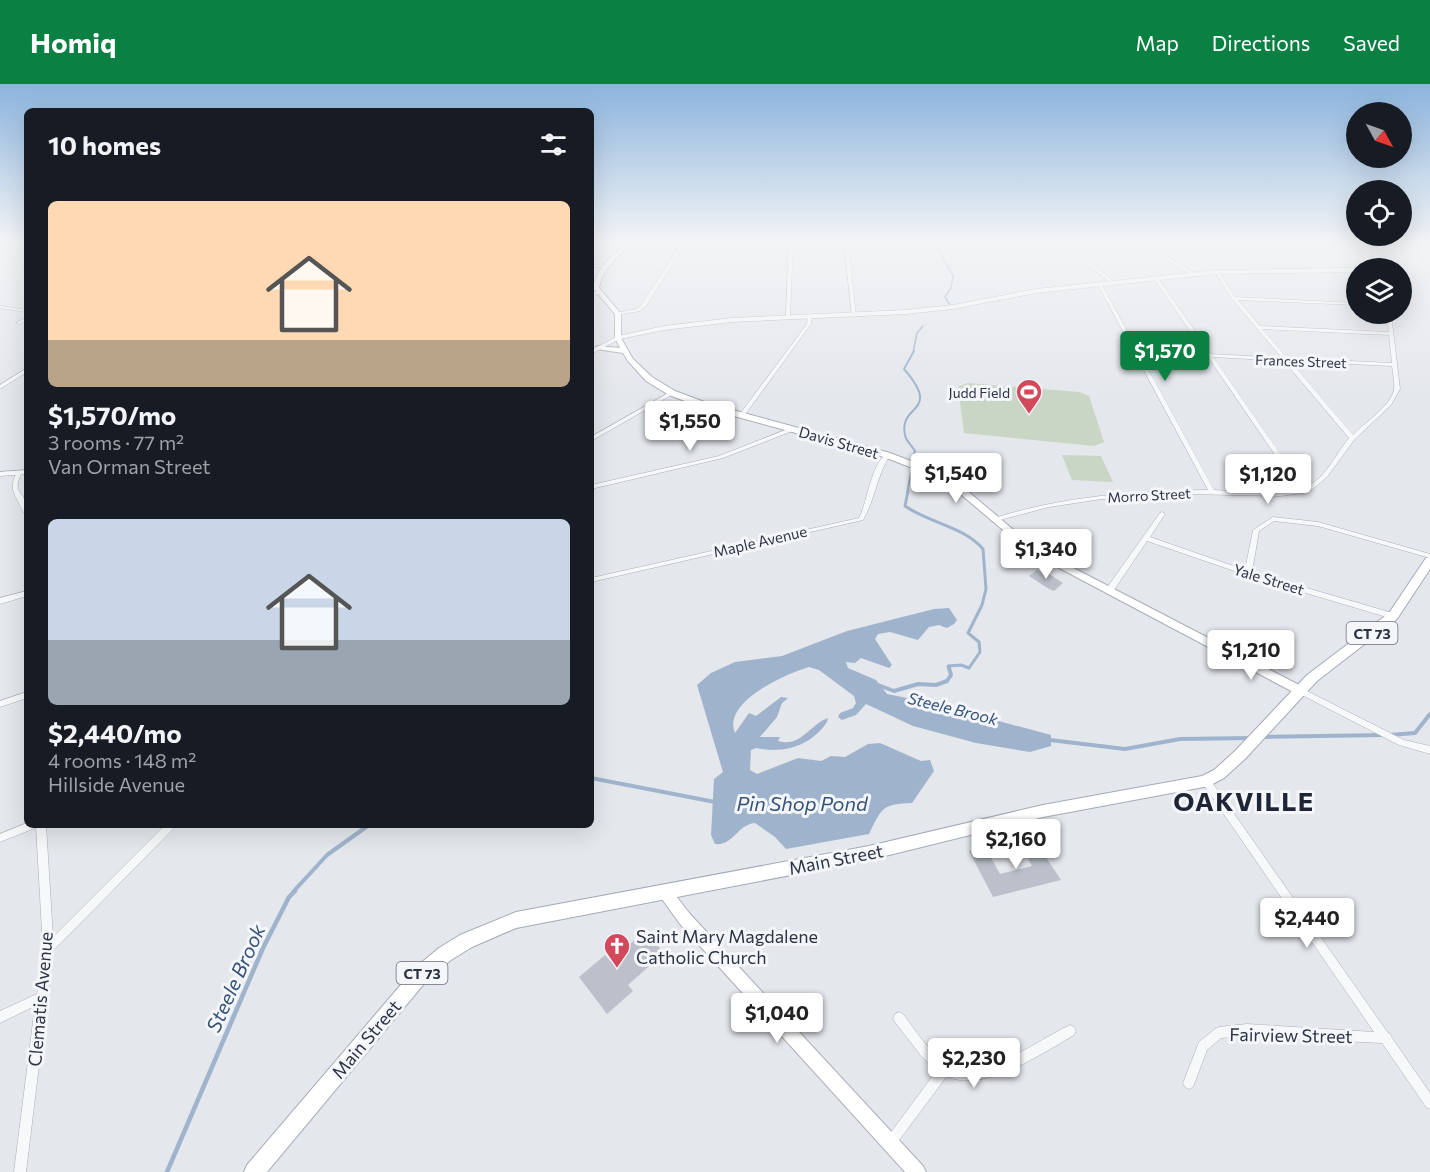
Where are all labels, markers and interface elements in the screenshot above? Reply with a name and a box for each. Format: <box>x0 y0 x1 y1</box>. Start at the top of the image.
text: Homiq <box>30 25 116 59</box>
text: Map <box>1136 30 1179 55</box>
text: Directions <box>1212 30 1310 55</box>
text: Saved <box>1343 30 1400 55</box>
north arrow <box>1346 102 1412 168</box>
map controls <box>1346 102 1412 324</box>
icon: filters <box>537 128 570 161</box>
text: 10 homes <box>48 129 161 160</box>
button: locate <box>1346 180 1412 246</box>
icon: home <box>255 240 363 348</box>
button: layers <box>1346 258 1412 324</box>
pin: $1,570 <box>1116 331 1214 382</box>
text: $1,570 <box>1134 338 1196 362</box>
street label: Frances Street <box>1255 351 1347 371</box>
sports icon: Judd Field <box>1014 377 1044 415</box>
place label: Judd Field <box>949 384 1010 401</box>
text: $1,570/mo <box>48 399 176 430</box>
pin: $1,550 <box>641 401 739 452</box>
text: $1,550 <box>659 408 721 432</box>
street label: Davis Street <box>797 422 881 462</box>
text: 3 rooms · 77 m² <box>48 430 184 454</box>
pin: $1,540 <box>907 453 1005 504</box>
text: Van Orman Street <box>48 454 211 478</box>
pin: $1,120 <box>1219 454 1317 505</box>
text: $1,540 <box>925 460 987 484</box>
text: $1,120 <box>1239 461 1297 485</box>
street label: Morro Street <box>1107 484 1191 506</box>
street label: Maple Avenue <box>711 521 809 561</box>
pin: $1,340 <box>997 529 1095 580</box>
text: $1,340 <box>1015 536 1077 560</box>
icon: home <box>255 558 363 666</box>
street label: Yale Street <box>1231 560 1307 598</box>
road number: CT 73 <box>1346 622 1398 644</box>
pin: $1,210 <box>1202 630 1300 681</box>
text: $1,210 <box>1221 637 1281 661</box>
water label: Steele Brook <box>906 688 1000 728</box>
text: $2,440/mo <box>48 717 182 748</box>
text: 4 rooms · 148 m² <box>48 748 196 772</box>
text: Hillside Avenue <box>48 772 185 796</box>
district label: OAKVILLE <box>1173 785 1315 816</box>
water label: Pin Shop Pond <box>737 791 869 815</box>
pin: $2,160 <box>967 819 1065 870</box>
text: $2,160 <box>985 826 1047 850</box>
street label: Main Street <box>787 839 885 879</box>
pin: $2,440 <box>1258 898 1356 949</box>
text: $2,440 <box>1274 905 1340 929</box>
water label: Steele Brook <box>201 919 270 1036</box>
place label: Saint Mary Magdalene Catholic Church <box>636 925 818 968</box>
street label: Clematis Avenue <box>23 931 57 1067</box>
church icon: Saint Mary Magdalene Catholic Church <box>602 931 632 969</box>
road number: CT 73 <box>396 962 448 984</box>
pin: $1,040 <box>728 993 826 1044</box>
street label: Main Street <box>327 995 405 1083</box>
text: $1,040 <box>745 1000 809 1024</box>
street label: Fairview Street <box>1229 1023 1353 1047</box>
pin: $2,230 <box>925 1038 1023 1089</box>
text: $2,230 <box>942 1045 1006 1069</box>

